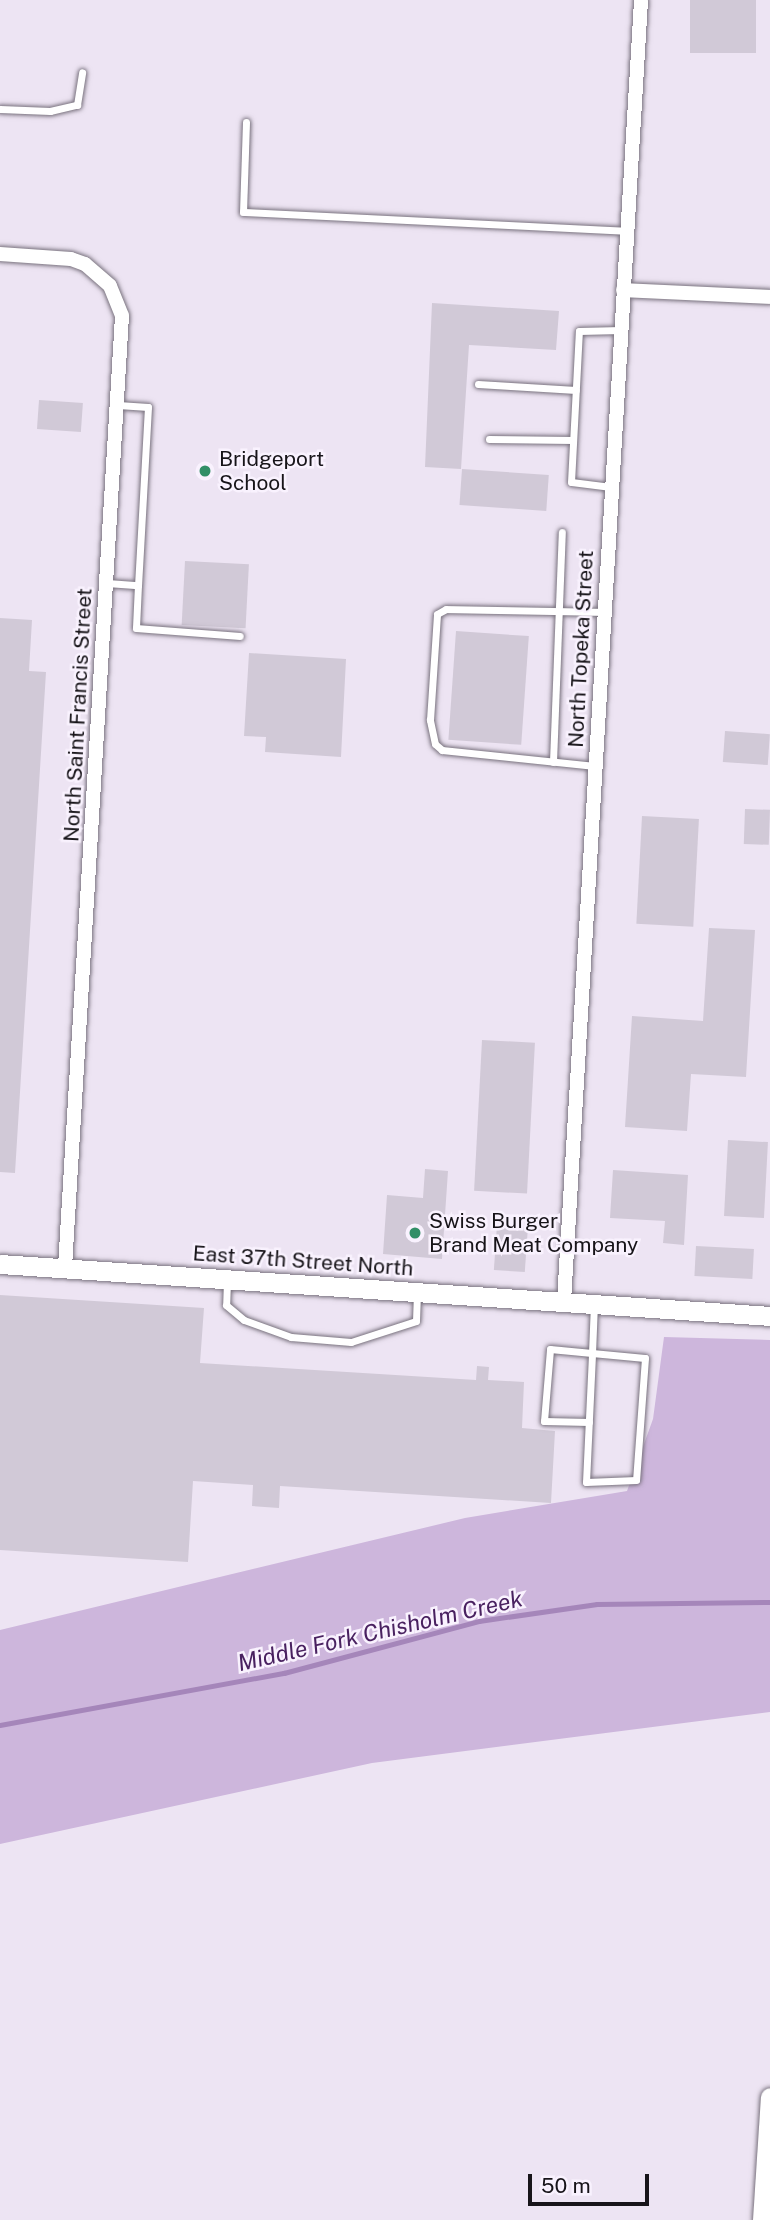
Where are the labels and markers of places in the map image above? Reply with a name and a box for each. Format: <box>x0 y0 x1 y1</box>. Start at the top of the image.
place label: Bridgeport School <box>219 446 324 496</box>
marker: Bridgeport School <box>197 463 213 479</box>
place label: Swiss Burger Brand Meat Company <box>429 1208 638 1258</box>
marker: Swiss Burger Brand Meat Company <box>407 1225 423 1241</box>

